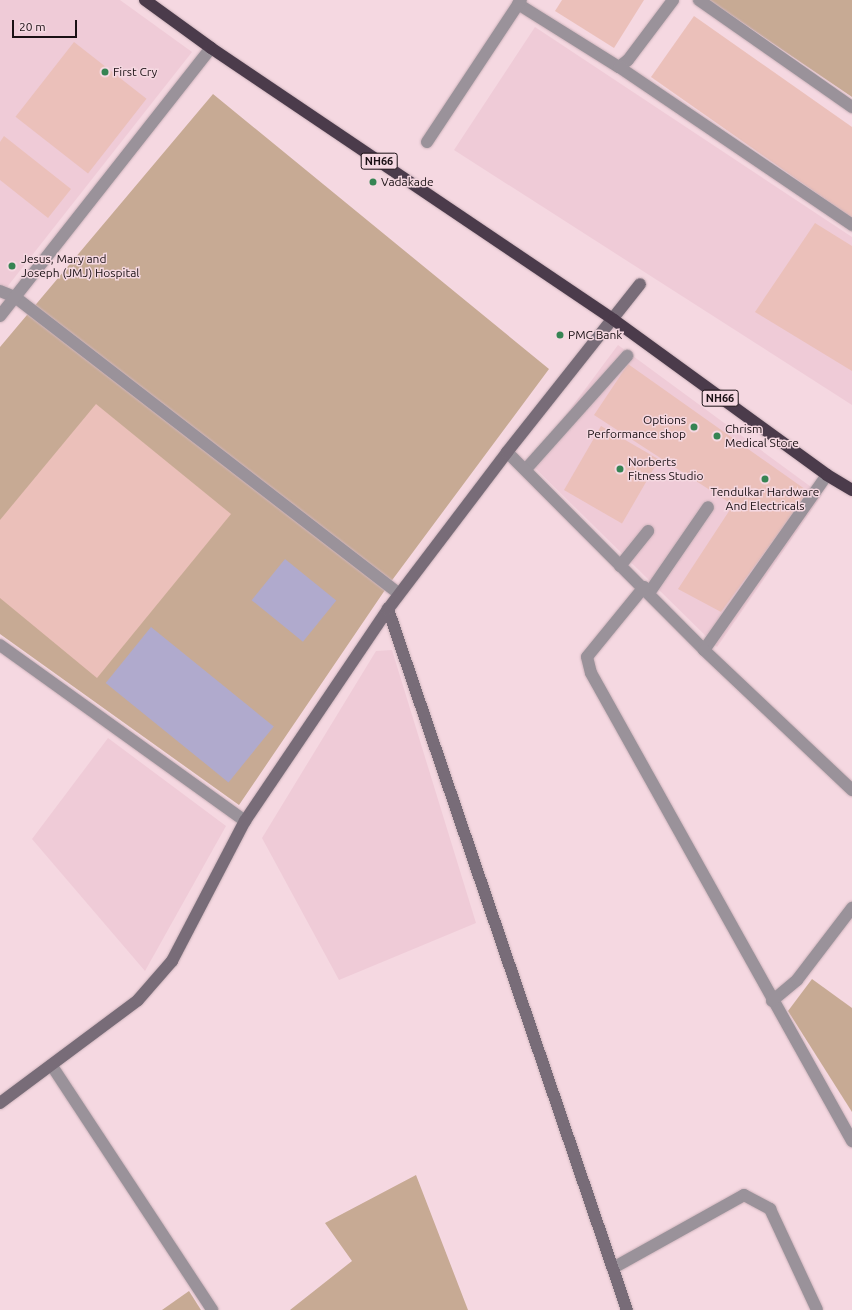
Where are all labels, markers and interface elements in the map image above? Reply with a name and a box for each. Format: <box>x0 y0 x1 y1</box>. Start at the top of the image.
scale bar <box>14 12 79 38</box>
text: 20 m <box>19 20 46 33</box>
place label: First Cry <box>113 65 157 79</box>
marker: First Cry <box>100 67 110 77</box>
road number: NH66 <box>360 152 398 170</box>
place label: Vadakade <box>381 175 434 189</box>
marker: Vadakade <box>368 177 378 187</box>
place label: Jesus, Mary and Joseph (JMJ) Hospital <box>21 252 139 280</box>
marker: Jesus, Mary and Joseph (JMJ) Hospital <box>6 260 18 272</box>
place label: PMC Bank <box>568 328 622 342</box>
marker: PMC Bank <box>555 330 565 340</box>
road number: NH66 <box>701 389 739 407</box>
place label: Options Performance shop <box>587 413 686 441</box>
marker: Options Performance shop <box>689 422 699 432</box>
place label: Chrism Medical Store <box>725 422 799 450</box>
marker: Chrism Medical Store <box>712 431 722 441</box>
place label: Norberts Fitness Studio <box>628 455 703 483</box>
marker: Norberts Fitness Studio <box>615 464 625 474</box>
marker: Tendulkar Hardware And Electricals <box>760 474 770 484</box>
place label: Tendulkar Hardware And Electricals <box>711 485 819 513</box>

